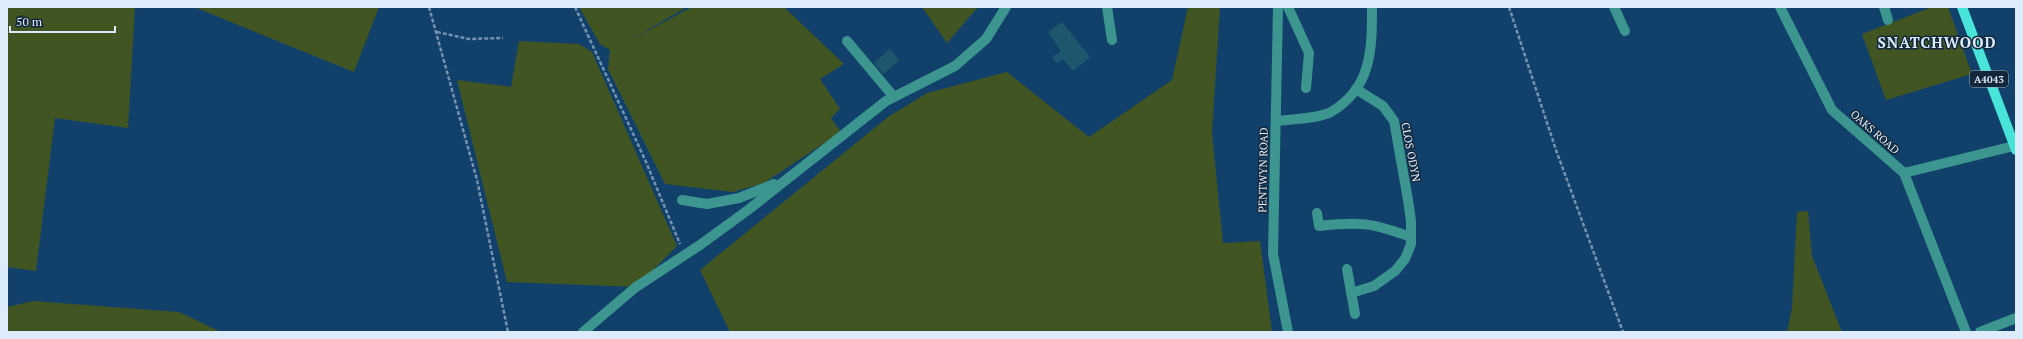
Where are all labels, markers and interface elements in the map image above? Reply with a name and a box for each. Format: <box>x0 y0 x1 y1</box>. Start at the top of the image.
scale bar <box>10 8 115 34</box>
text: 50 m <box>16 14 43 29</box>
district label: SNATCHWOOD <box>1877 32 1997 52</box>
road number: A4043 <box>1970 71 2008 87</box>
street label: OAKS ROAD <box>1848 107 1902 157</box>
street label: CLOS ODYN <box>1398 121 1424 183</box>
street label: PENTWYN ROAD <box>1255 127 1271 213</box>

